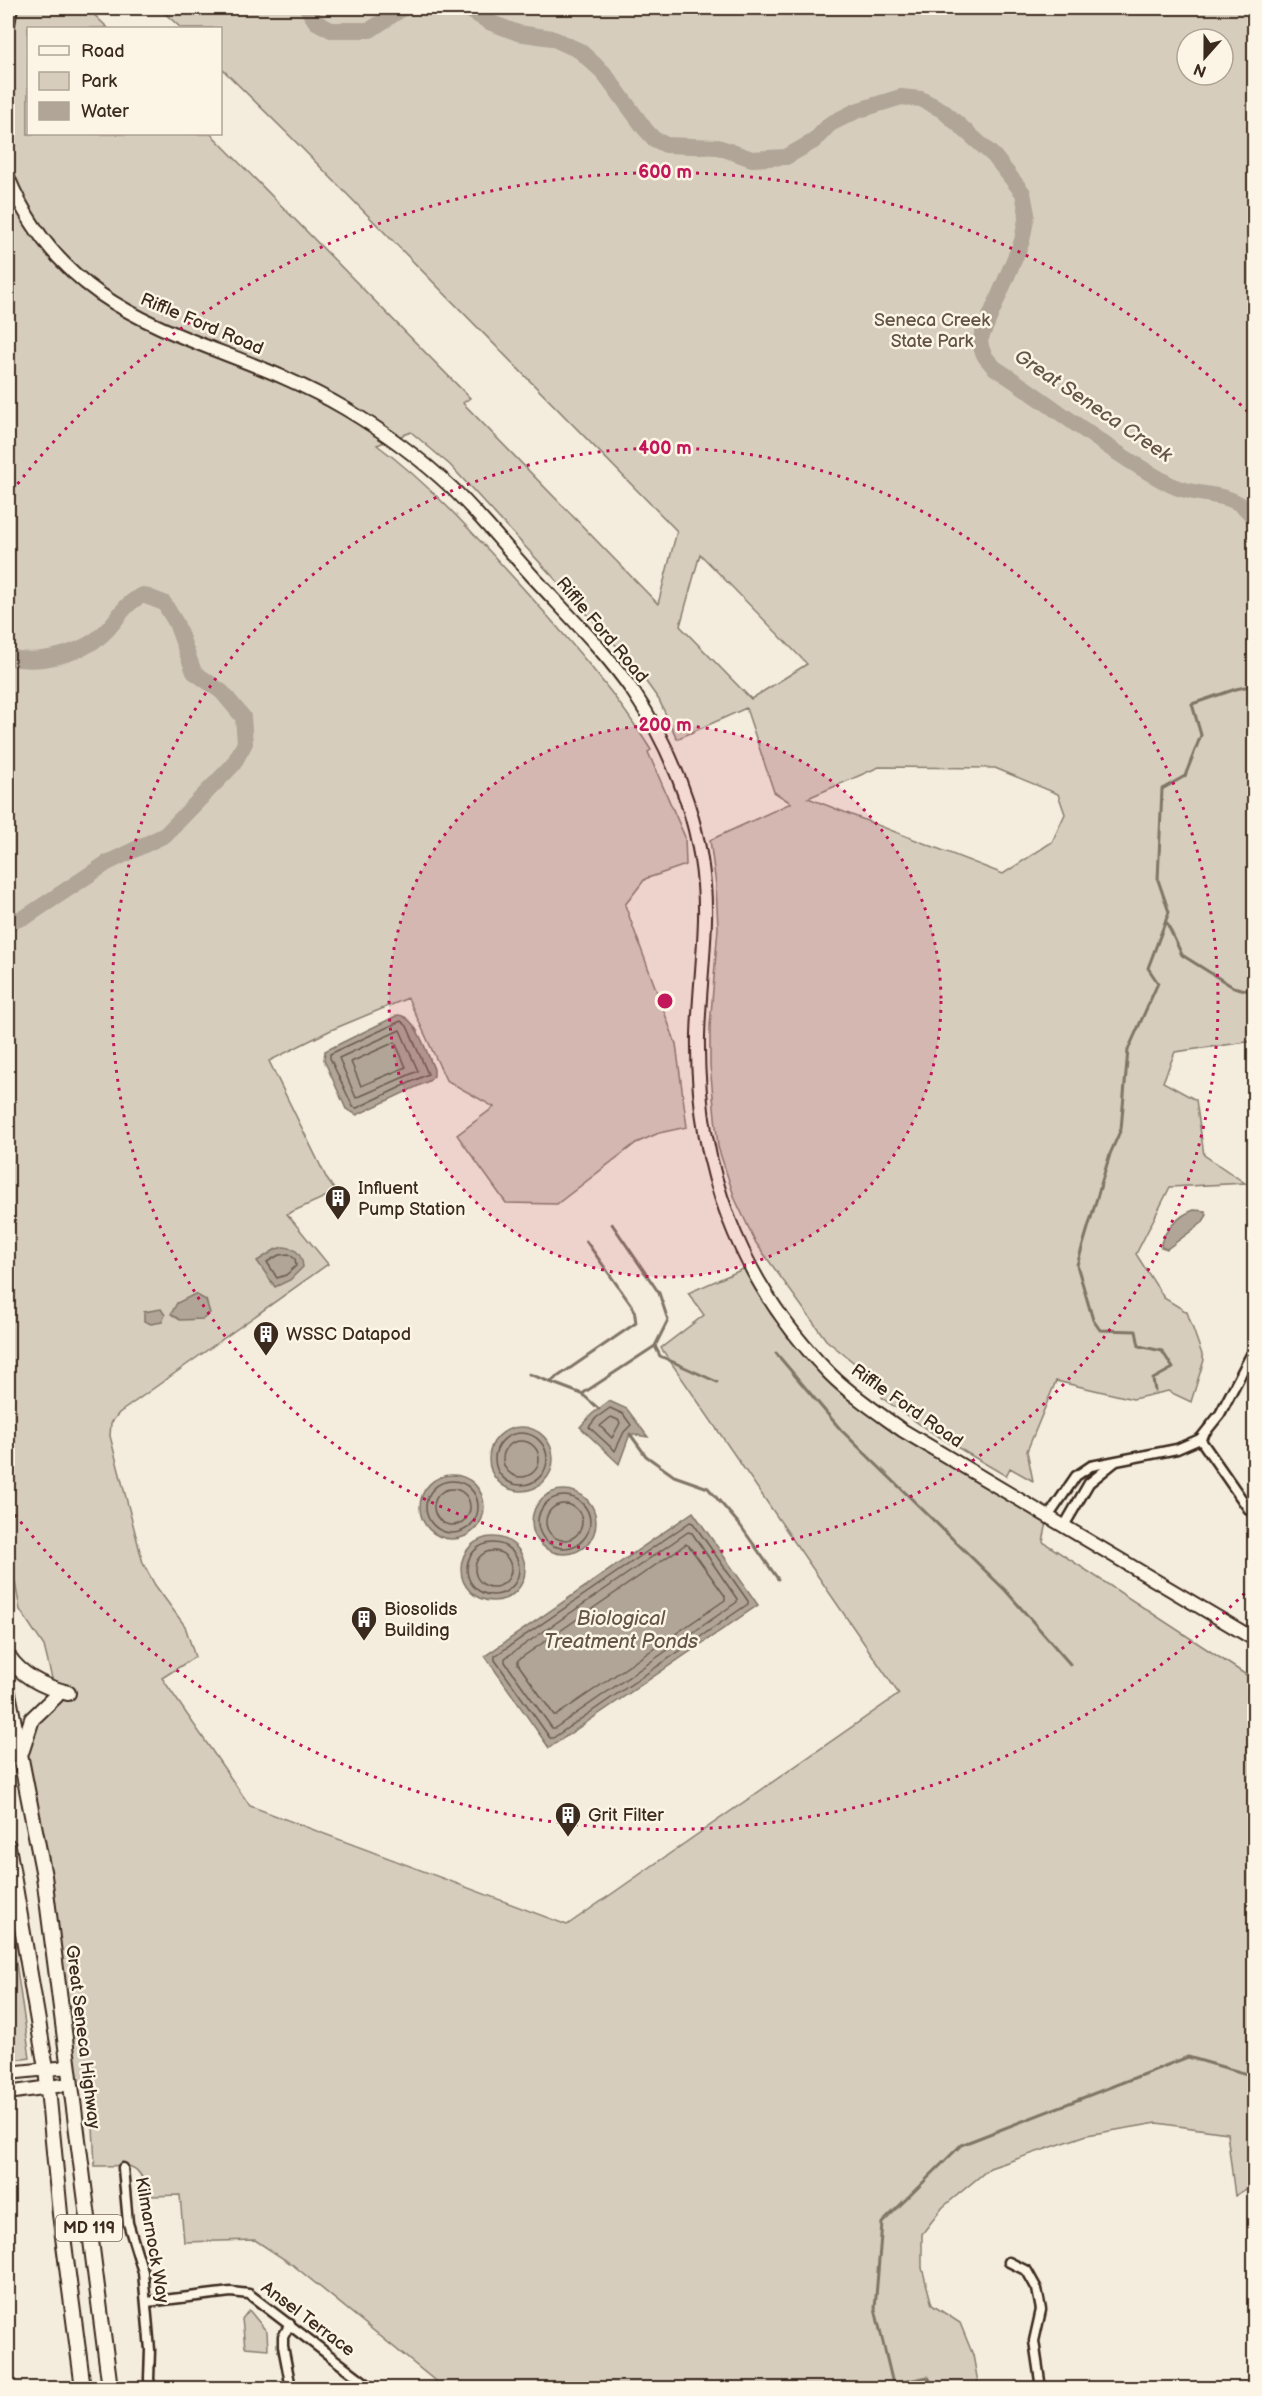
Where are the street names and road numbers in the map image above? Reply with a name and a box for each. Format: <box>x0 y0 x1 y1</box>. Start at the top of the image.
street label: Riffle Ford Road <box>137 289 267 359</box>
street label: Riffle Ford Road <box>552 573 652 687</box>
street label: Riffle Ford Road <box>847 1360 967 1452</box>
street label: Great Seneca Highway <box>61 1944 105 2131</box>
street label: Kilmarnock Way <box>131 2175 174 2306</box>
road number: MD 119 <box>56 2215 122 2241</box>
street label: Ansel Terrace <box>257 2277 359 2361</box>

